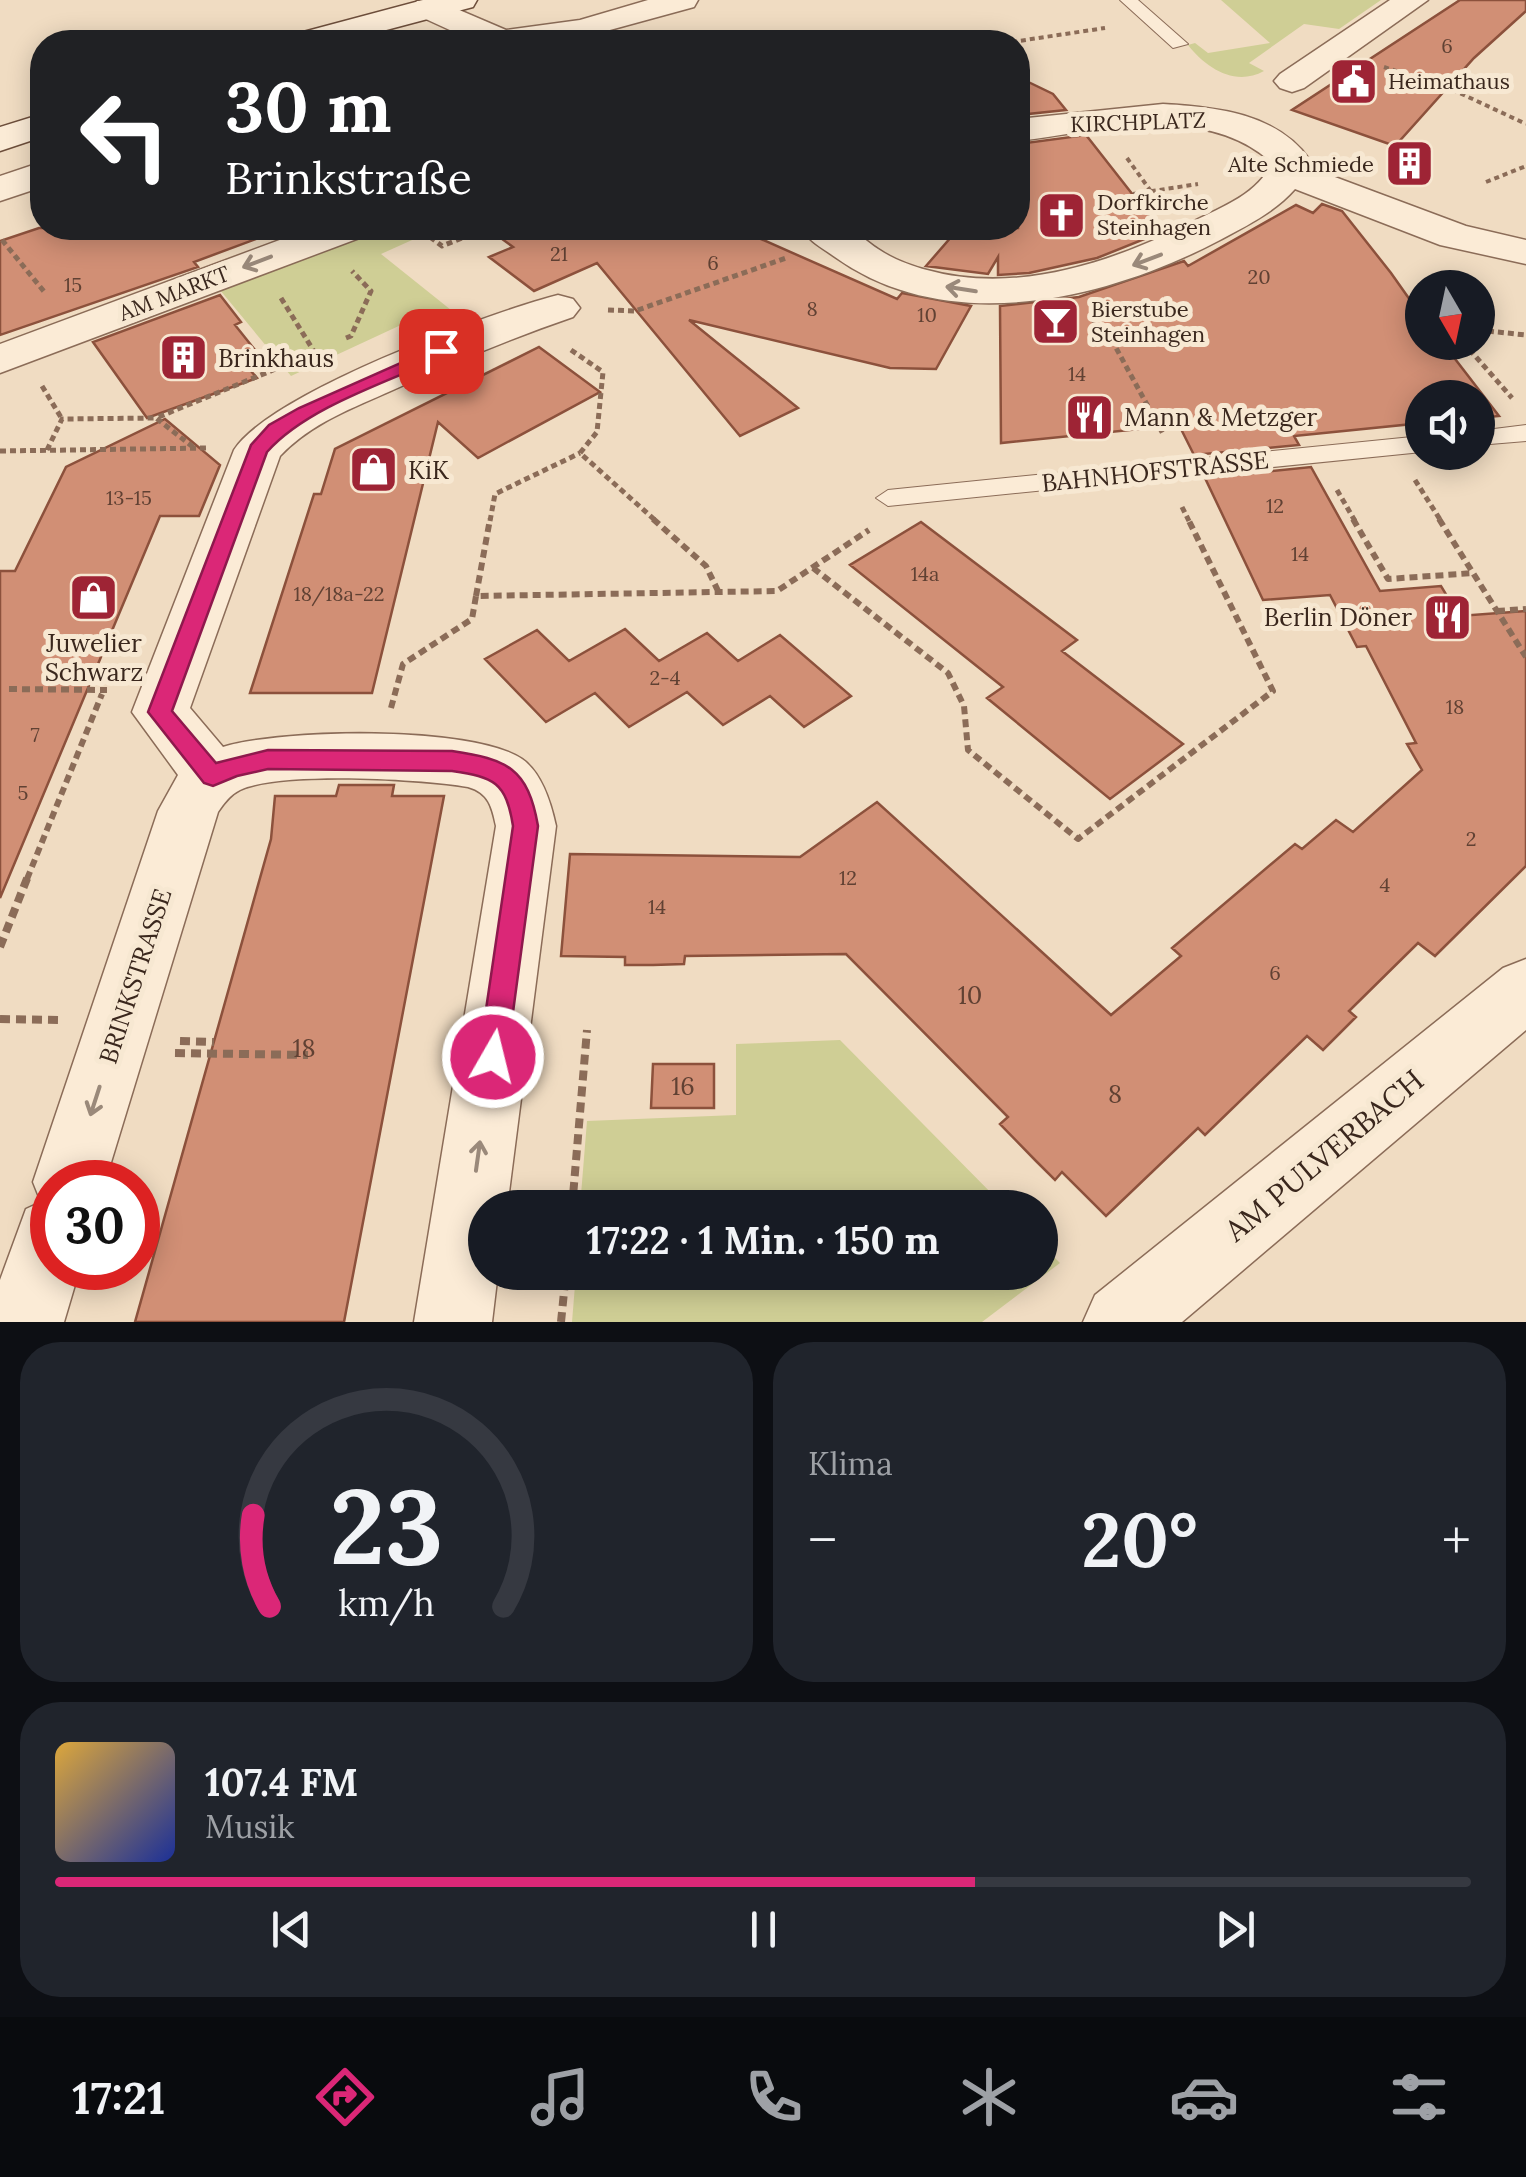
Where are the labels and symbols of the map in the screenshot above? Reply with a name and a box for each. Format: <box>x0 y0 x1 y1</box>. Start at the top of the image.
house number: 6 <box>1441 33 1453 58</box>
public building icon: Heimathaus <box>1327 55 1379 107</box>
place label: Heimathaus <box>1388 67 1510 95</box>
street label: KIRCHPLATZ <box>1070 106 1206 138</box>
building icon: Alte Schmiede <box>1383 138 1435 190</box>
place label: Alte Schmiede <box>1227 150 1374 178</box>
place label: Dorfkirche Steinhagen <box>1097 188 1211 241</box>
church icon: Dorfkirche Steinhagen <box>1036 189 1088 241</box>
house number: 21 <box>550 241 568 266</box>
house number: 6 <box>707 250 719 275</box>
one-way arrow <box>1132 253 1162 271</box>
one-way arrow <box>243 254 273 272</box>
street label: AM MARKT <box>114 259 233 327</box>
house number: 20 <box>1247 264 1271 289</box>
north arrow <box>1405 270 1495 360</box>
house number: 15 <box>64 272 82 297</box>
one-way arrow <box>945 280 977 298</box>
place label: Bierstube Steinhagen <box>1091 295 1205 348</box>
house number: 8 <box>806 296 818 321</box>
bar icon: Bierstube Steinhagen <box>1030 296 1082 348</box>
house number: 10 <box>917 302 937 327</box>
pin <box>399 309 484 394</box>
building icon: Brinkhaus <box>157 332 209 384</box>
place label: Brinkhaus <box>218 342 334 374</box>
house number: 14 <box>1068 361 1086 386</box>
restaurant icon: Mann & Metzger <box>1063 391 1115 443</box>
place label: Mann & Metzger <box>1124 401 1318 433</box>
street label: BAHNHOFSTRASSE <box>1040 443 1270 499</box>
shop icon: KiK <box>347 444 399 496</box>
place label: KiK <box>408 454 449 486</box>
house number: 13-15 <box>106 485 152 510</box>
house number: 12 <box>1266 493 1284 518</box>
house number: 14 <box>1291 541 1309 566</box>
house number: 14a <box>911 561 939 586</box>
shop icon: Juwelier Schwarz <box>68 571 120 623</box>
house number: 18/18a-22 <box>293 581 385 607</box>
restaurant icon: Berlin Döner <box>1421 591 1473 643</box>
place label: Berlin Döner <box>1264 601 1412 633</box>
place label: Juwelier Schwarz <box>45 627 143 688</box>
house number: 2-4 <box>650 665 681 690</box>
house number: 18 <box>1446 694 1464 719</box>
house number: 7 <box>30 722 40 747</box>
house number: 5 <box>18 780 28 805</box>
house number: 2 <box>1466 826 1476 851</box>
house number: 12 <box>839 865 857 890</box>
house number: 4 <box>1380 872 1391 897</box>
street label: BRINKSTRASSE <box>92 884 178 1068</box>
house number: 14 <box>648 894 666 919</box>
house number: 6 <box>1269 960 1281 985</box>
house number: 10 <box>958 979 982 1011</box>
position arrow <box>441 1005 545 1109</box>
house number: 18 <box>292 1032 316 1064</box>
street label: AM PULVERBACH <box>1216 1061 1431 1250</box>
house number: 16 <box>671 1070 695 1102</box>
house number: 8 <box>1108 1078 1122 1110</box>
one-way arrow <box>85 1085 103 1117</box>
one-way arrow <box>469 1141 488 1173</box>
speed limit sign: 30 <box>30 1160 160 1290</box>

